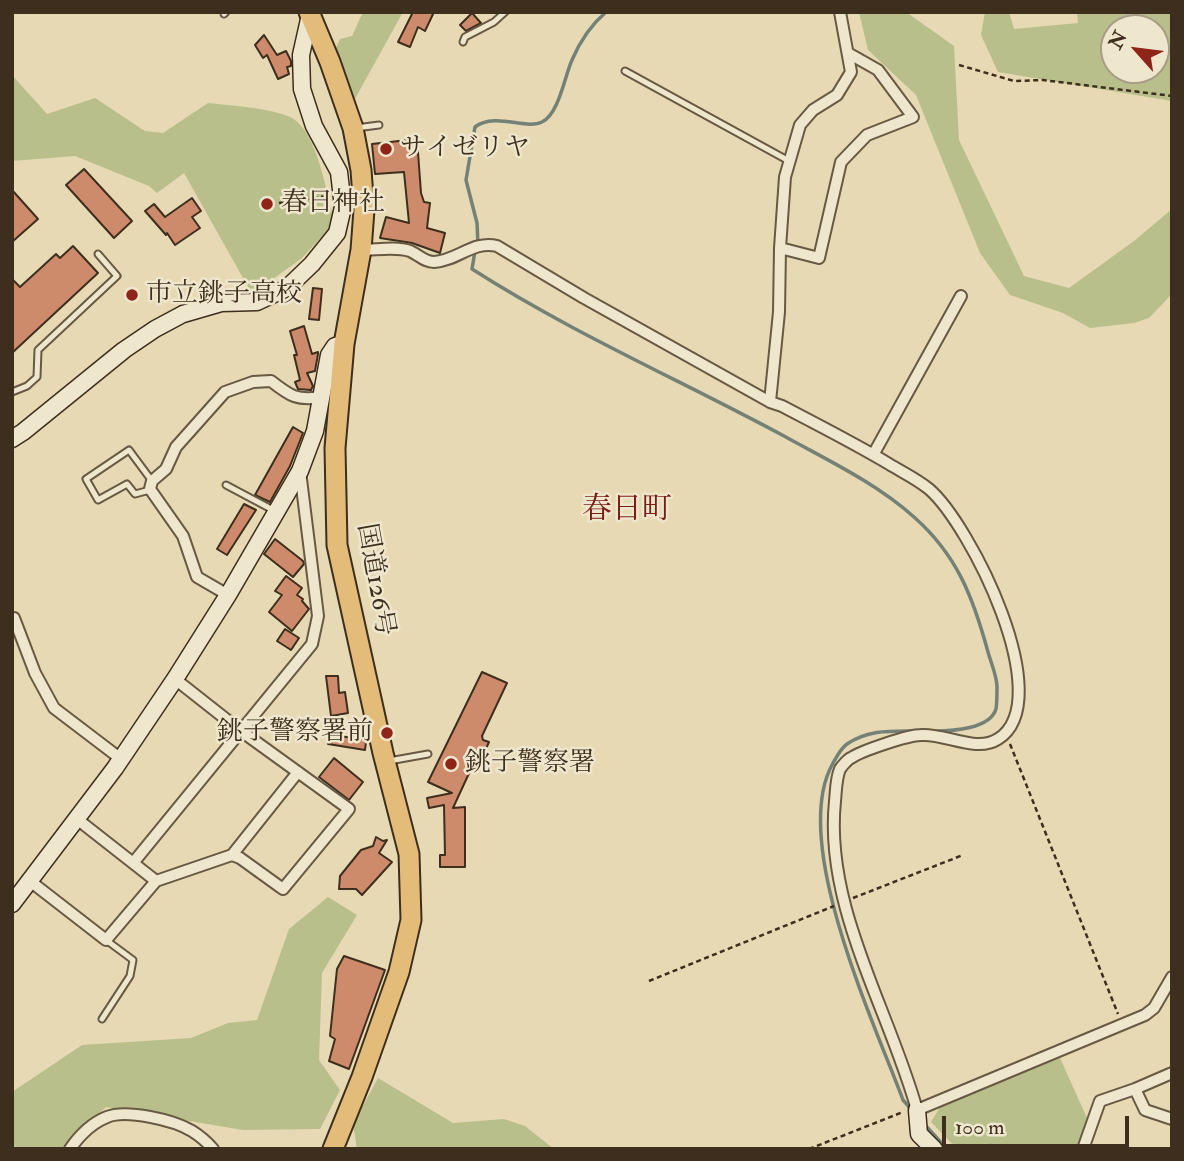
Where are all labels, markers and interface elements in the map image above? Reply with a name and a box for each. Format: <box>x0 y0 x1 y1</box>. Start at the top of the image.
north arrow <box>1100 14 1170 84</box>
text: N <box>1104 27 1133 53</box>
place label: サイゼリヤ <box>400 133 530 165</box>
marker: サイゼリヤ <box>378 141 394 157</box>
place label: 春日神社 <box>281 188 385 220</box>
marker: 春日神社 <box>259 196 275 212</box>
place label: 市立銚子高校 <box>146 279 302 311</box>
marker: 市立銚子高校 <box>124 287 140 303</box>
district label: 春日町 <box>582 494 672 530</box>
street label: 国道126号 <box>349 521 399 639</box>
place label: 銚子警察署前 <box>217 717 373 749</box>
marker: 銚子警察署前 <box>379 725 395 741</box>
place label: 銚子警察署 <box>465 748 595 780</box>
marker: 銚子警察署 <box>443 756 459 772</box>
scale bar <box>946 1102 1133 1146</box>
text: 100 m <box>955 1114 1005 1141</box>

